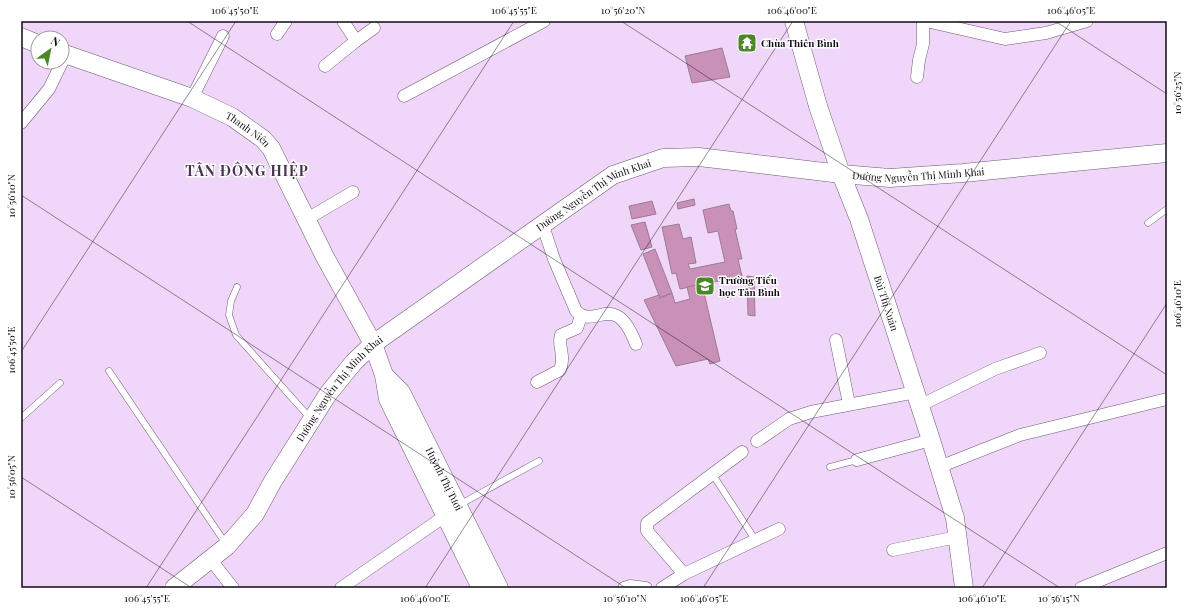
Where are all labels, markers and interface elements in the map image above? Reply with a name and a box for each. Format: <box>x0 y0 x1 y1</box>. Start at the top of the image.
text: 106°45'50"E <box>211 3 259 17</box>
text: 106°45'55"E <box>491 3 537 17</box>
text: 10°56'20"N <box>601 3 645 17</box>
text: 106°46'00"E <box>767 3 817 17</box>
text: 106°46'05"E <box>1047 3 1095 17</box>
north arrow <box>30 30 70 70</box>
temple icon: Chùa Thiên Bình <box>736 32 758 54</box>
text: N <box>48 33 63 50</box>
place label: Chùa Thiên Bình <box>761 36 839 50</box>
text: 10°56'25"N <box>1170 72 1184 114</box>
street label: Thanh Niên <box>224 108 274 150</box>
street label: Đường Nguyễn Thị Minh Khai <box>533 156 653 234</box>
district label: TÂN ĐÔNG HIỆP <box>185 161 309 180</box>
street label: Đường Nguyễn Thị Minh Khai <box>852 164 985 185</box>
text: 10°56'10"N <box>4 174 18 218</box>
place label: Trường Tiểu học Tân Bình <box>719 273 780 299</box>
street label: Bùi Thị Xuân <box>871 274 902 333</box>
school or university icon: Trường Tiểu học Tân Bình <box>694 275 716 297</box>
text: 106°46'10"E <box>1170 280 1184 328</box>
text: 106°45'50"E <box>4 326 18 374</box>
street label: Đường Nguyễn Thị Minh Khai <box>293 332 385 444</box>
street label: Huỳnh Thị Tươi <box>423 445 466 513</box>
text: 10°56'05"N <box>4 455 18 499</box>
text: 106°45'55"E <box>124 591 170 605</box>
text: 106°46'00"E <box>400 591 450 605</box>
text: 10°56'10"N <box>603 591 647 605</box>
text: 106°46'05"E <box>680 591 728 605</box>
text: 106°46'10"E <box>958 591 1006 605</box>
text: 10°56'15"N <box>1038 591 1080 605</box>

